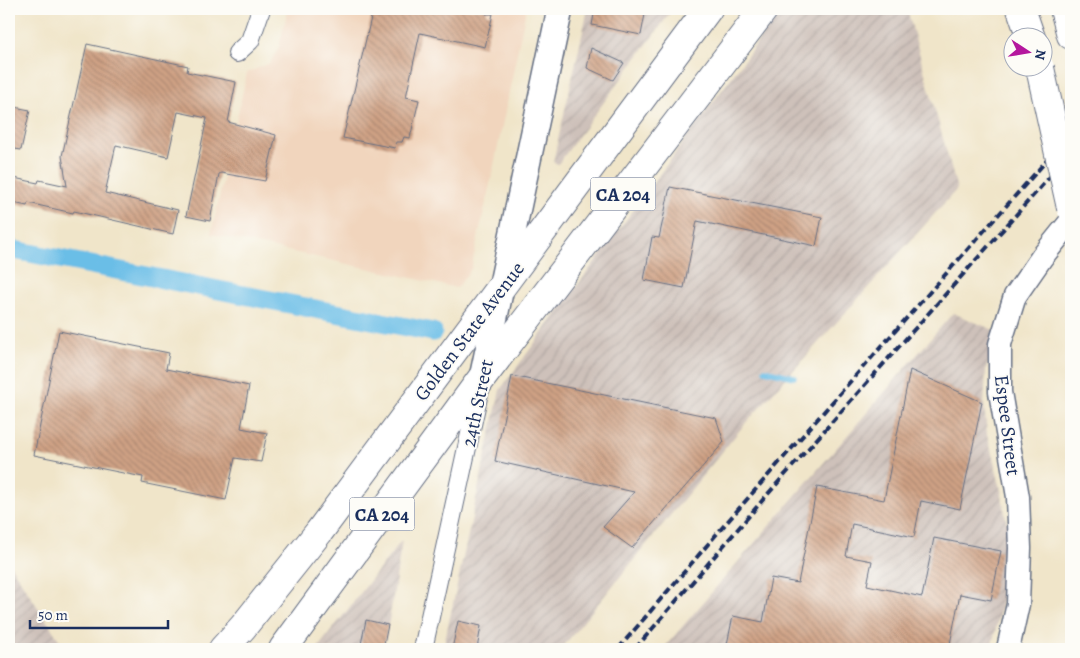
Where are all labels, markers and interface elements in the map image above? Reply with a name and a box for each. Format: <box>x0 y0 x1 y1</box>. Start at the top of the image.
north arrow <box>1002 28 1052 78</box>
text: N <box>1030 48 1051 62</box>
road number: CA 204 <box>590 178 656 210</box>
street label: Golden State Avenue <box>408 256 531 407</box>
street label: 24th Street <box>455 356 500 449</box>
street label: Espee Street <box>988 373 1027 477</box>
road number: CA 204 <box>350 498 414 530</box>
scale bar <box>30 598 168 630</box>
text: 50 m <box>38 605 68 625</box>

